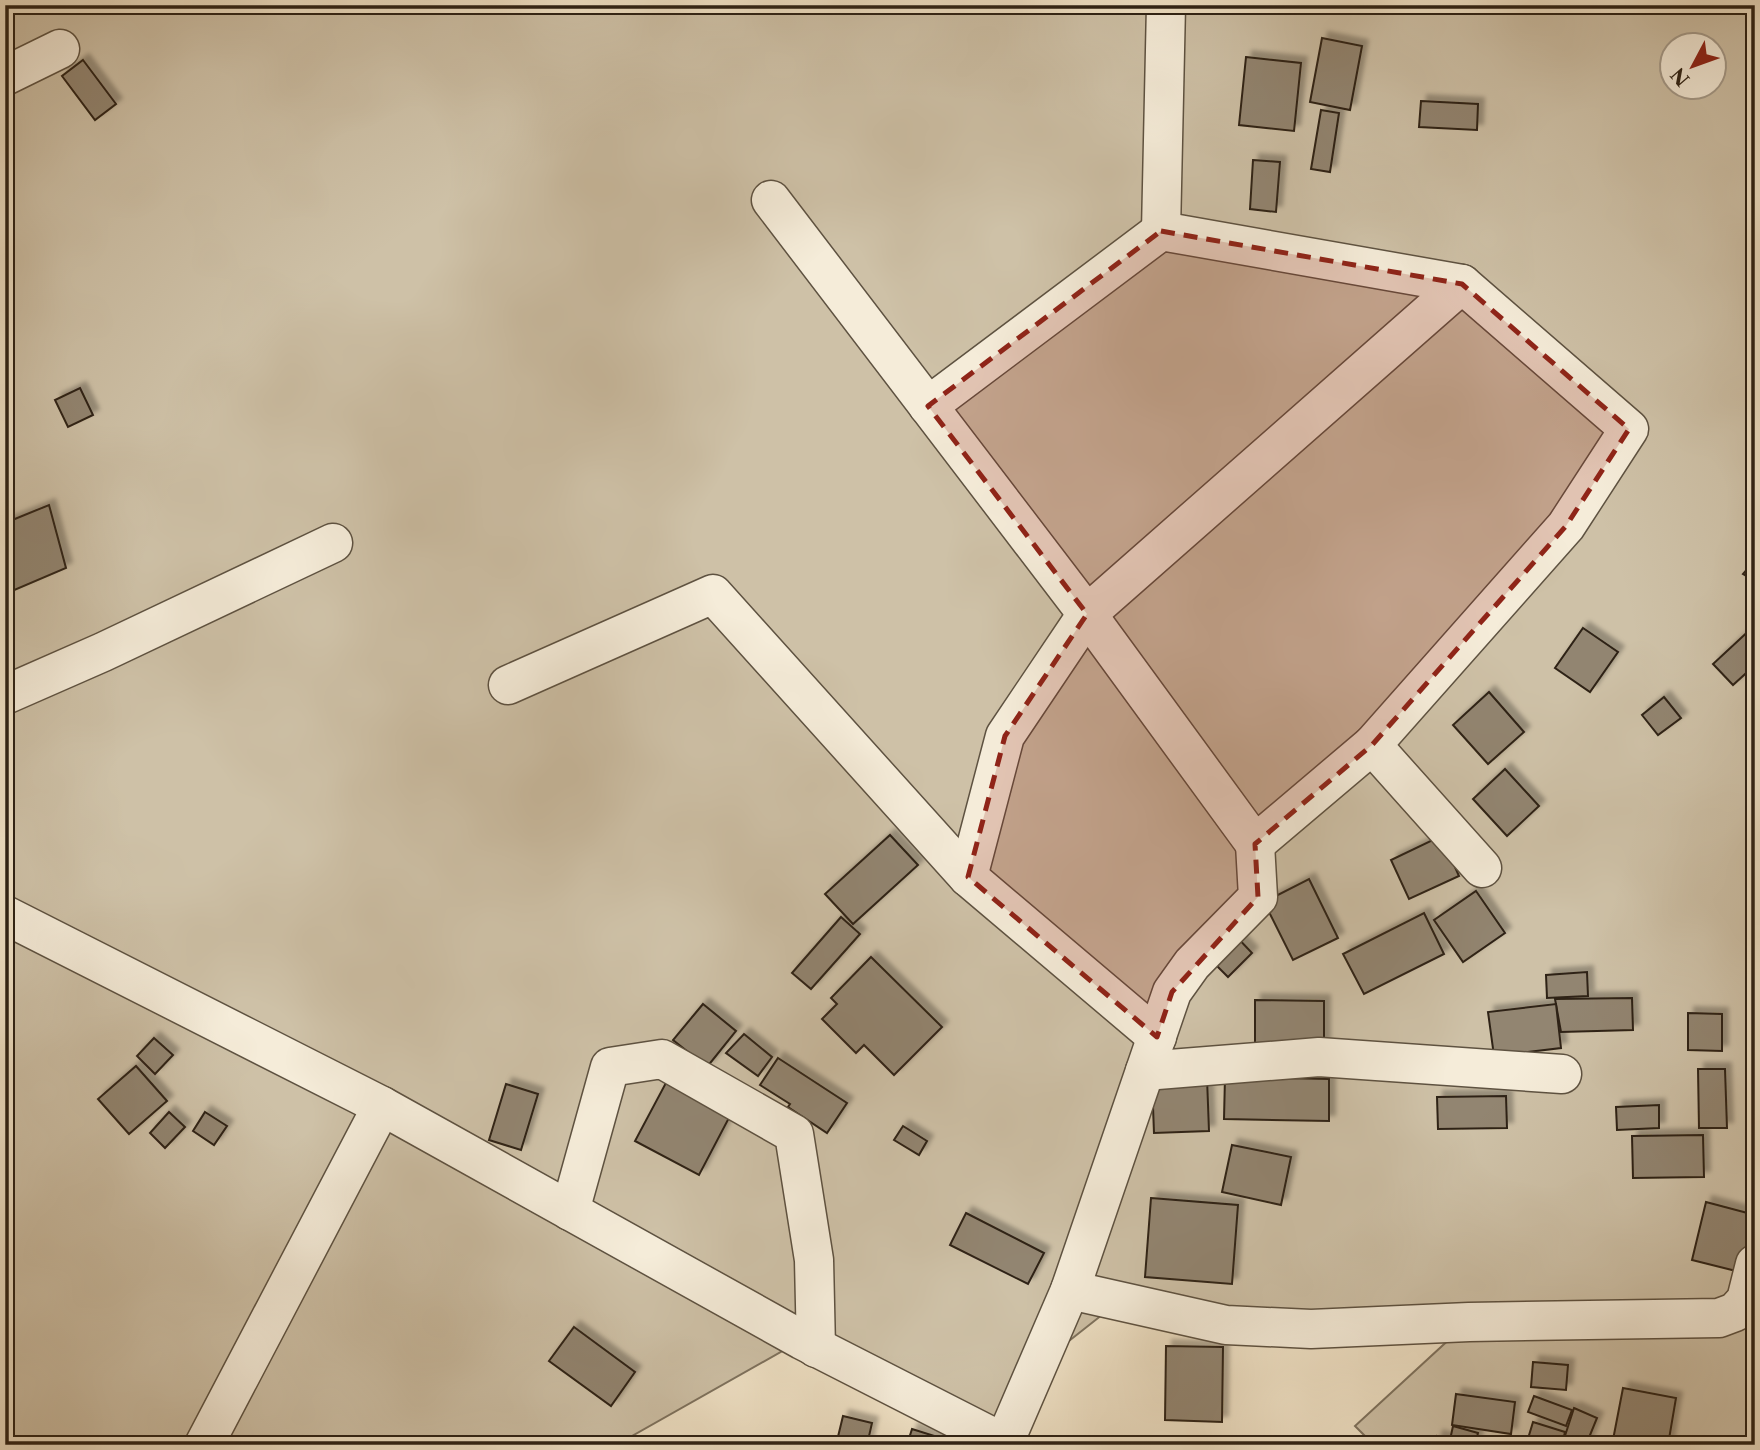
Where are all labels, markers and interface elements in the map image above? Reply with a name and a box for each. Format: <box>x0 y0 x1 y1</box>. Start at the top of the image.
north arrow <box>1658 32 1728 102</box>
text: N <box>1666 63 1695 91</box>

